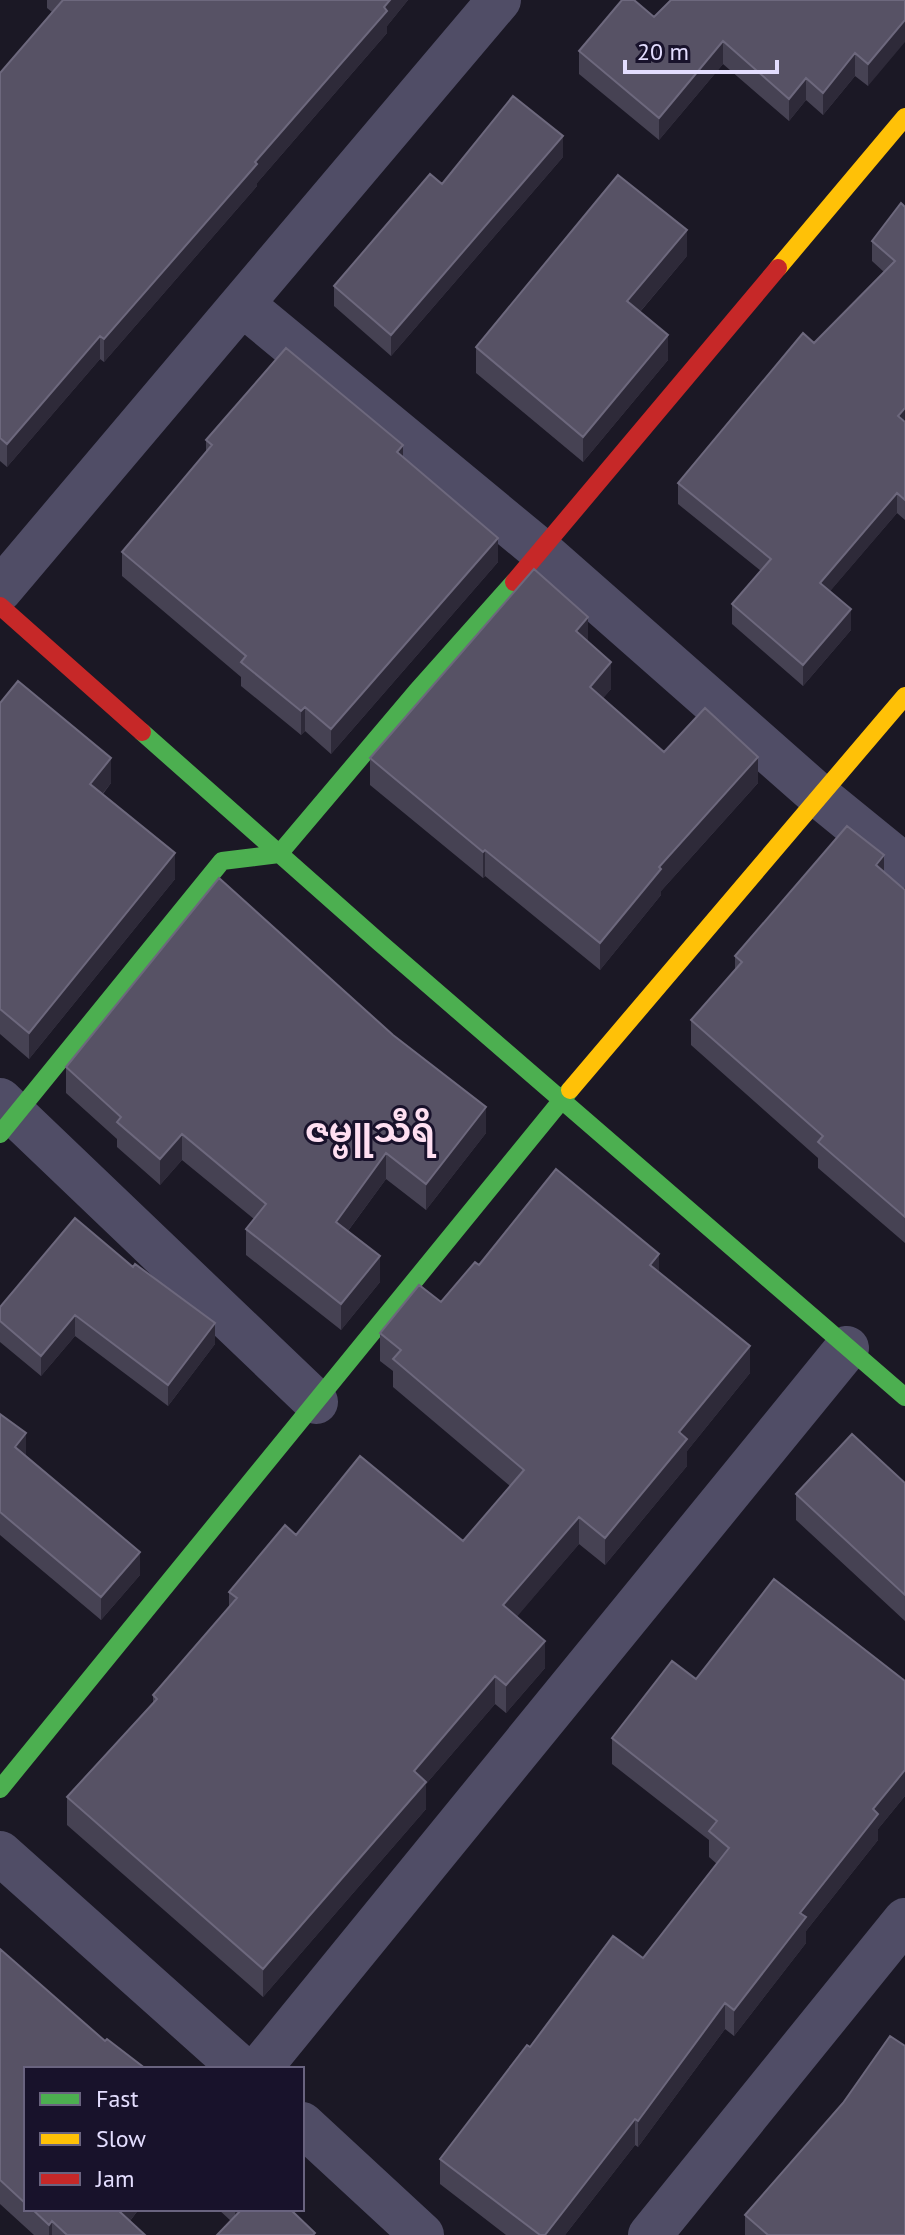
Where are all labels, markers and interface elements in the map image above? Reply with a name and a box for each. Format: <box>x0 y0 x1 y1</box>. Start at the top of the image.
scale bar <box>625 24 777 74</box>
text: 20 m <box>637 36 689 67</box>
district label: ဇမ္ဗူသီရိ <box>305 1107 436 1159</box>
legend <box>24 2067 304 2211</box>
text: Fast <box>96 2083 139 2114</box>
text: Slow <box>96 2123 146 2154</box>
text: Jam <box>95 2163 134 2194</box>

